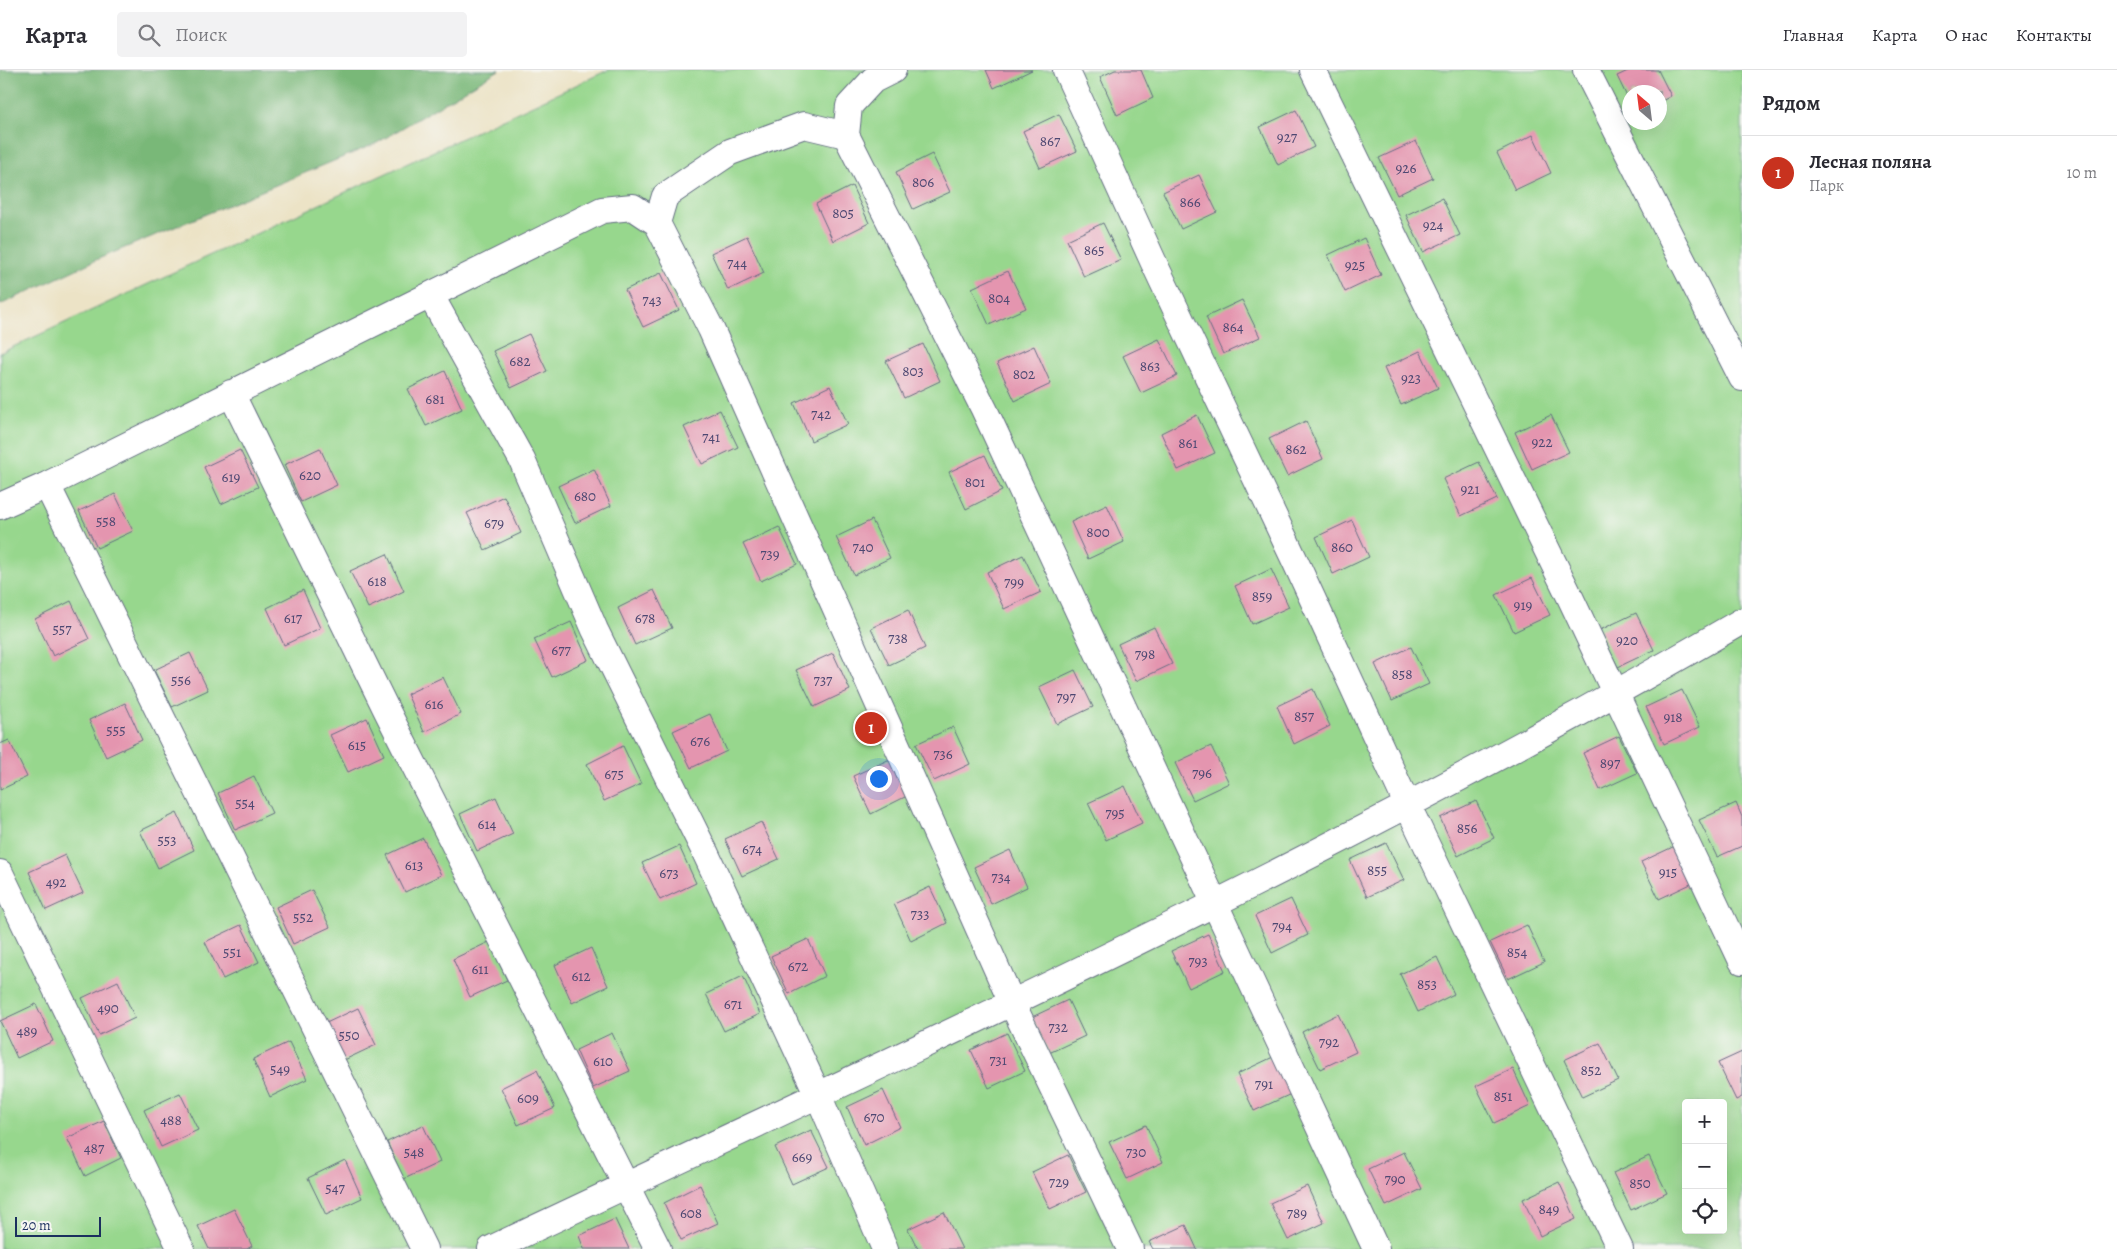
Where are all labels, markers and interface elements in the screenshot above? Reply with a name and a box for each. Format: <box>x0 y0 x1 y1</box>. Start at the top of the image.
search box <box>117 12 467 57</box>
text: Карта <box>25 19 87 51</box>
icon: search <box>135 21 163 49</box>
text: Поиск <box>175 22 227 48</box>
text: Главная <box>1783 23 1844 47</box>
text: Карта <box>1872 23 1917 47</box>
text: О нас <box>1945 23 1988 47</box>
text: Контакты <box>2016 23 2092 47</box>
north arrow <box>1622 85 1667 130</box>
text: Рядом <box>1762 89 1820 117</box>
house number: 927 <box>1277 127 1298 147</box>
house number: 867 <box>1040 131 1061 151</box>
text: Лесная поляна <box>1809 149 1932 175</box>
house number: 926 <box>1396 158 1417 178</box>
text: 1 <box>1775 162 1781 184</box>
text: 10 m <box>2067 162 2097 184</box>
house number: 806 <box>912 172 934 192</box>
text: Парк <box>1809 175 1844 197</box>
house number: 866 <box>1179 192 1201 212</box>
house number: 805 <box>832 203 854 223</box>
house number: 924 <box>1423 215 1444 235</box>
house number: 865 <box>1084 240 1104 260</box>
house number: 744 <box>727 253 747 273</box>
house number: 925 <box>1345 255 1365 275</box>
house number: 804 <box>988 288 1010 308</box>
house number: 743 <box>642 290 662 310</box>
house number: 864 <box>1222 317 1244 337</box>
house number: 682 <box>509 351 531 371</box>
house number: 863 <box>1140 356 1160 376</box>
house number: 803 <box>902 361 924 381</box>
house number: 802 <box>1013 364 1035 384</box>
house number: 923 <box>1401 368 1421 388</box>
house number: 681 <box>425 389 445 409</box>
house number: 742 <box>811 404 831 424</box>
house number: 741 <box>702 427 720 447</box>
house number: 922 <box>1531 432 1553 452</box>
house number: 861 <box>1178 433 1198 453</box>
house number: 862 <box>1285 439 1307 459</box>
house number: 620 <box>299 465 321 485</box>
house number: 619 <box>222 467 241 487</box>
house number: 801 <box>965 472 985 492</box>
house number: 921 <box>1460 479 1480 499</box>
house number: 680 <box>574 486 596 506</box>
house number: 558 <box>96 511 116 531</box>
house number: 679 <box>484 513 504 533</box>
house number: 800 <box>1086 522 1110 542</box>
house number: 740 <box>852 537 874 557</box>
house number: 860 <box>1331 537 1353 557</box>
house number: 739 <box>760 544 780 564</box>
house number: 618 <box>367 571 387 591</box>
house number: 799 <box>1004 572 1024 592</box>
house number: 859 <box>1252 586 1272 606</box>
house number: 919 <box>1514 595 1533 615</box>
house number: 617 <box>284 608 303 628</box>
house number: 678 <box>635 608 655 628</box>
house number: 557 <box>52 619 72 639</box>
house number: 738 <box>888 628 908 648</box>
house number: 920 <box>1616 630 1638 650</box>
house number: 677 <box>551 640 571 660</box>
house number: 798 <box>1135 644 1155 664</box>
house number: 858 <box>1391 664 1413 684</box>
house number: 556 <box>171 670 191 690</box>
house number: 737 <box>814 670 833 690</box>
house number: 797 <box>1056 687 1076 707</box>
house number: 616 <box>425 694 444 714</box>
house number: 857 <box>1294 706 1315 726</box>
house number: 918 <box>1663 707 1683 727</box>
pin: 1 <box>855 709 887 747</box>
house number: 555 <box>106 720 126 740</box>
house number: 676 <box>690 731 710 751</box>
house number: 615 <box>348 735 366 755</box>
house number: 736 <box>933 744 953 764</box>
house number: 897 <box>1600 753 1621 773</box>
house number: 796 <box>1192 763 1212 783</box>
house number: 675 <box>604 764 624 784</box>
your location <box>866 766 892 792</box>
house number: 554 <box>235 793 255 813</box>
house number: 795 <box>1105 803 1125 823</box>
house number: 614 <box>478 814 497 834</box>
house number: 856 <box>1457 818 1477 838</box>
house number: 553 <box>157 830 177 850</box>
house number: 674 <box>742 839 762 859</box>
house number: 613 <box>405 855 423 875</box>
house number: 855 <box>1367 860 1387 880</box>
house number: 915 <box>1659 862 1677 882</box>
house number: 673 <box>659 863 679 883</box>
house number: 734 <box>991 867 1011 887</box>
house number: 492 <box>46 872 66 892</box>
house number: 733 <box>911 904 929 924</box>
house number: 552 <box>293 907 313 927</box>
house number: 794 <box>1272 916 1292 936</box>
house number: 551 <box>223 942 241 962</box>
house number: 854 <box>1507 942 1527 962</box>
house number: 793 <box>1188 951 1208 971</box>
house number: 672 <box>788 956 808 976</box>
house number: 611 <box>471 959 489 979</box>
house number: 612 <box>571 966 591 986</box>
house number: 853 <box>1417 974 1437 994</box>
house number: 671 <box>724 994 742 1014</box>
house number: 490 <box>97 998 119 1018</box>
house number: 732 <box>1048 1017 1068 1037</box>
house number: 489 <box>17 1021 38 1041</box>
house number: 550 <box>339 1025 359 1045</box>
house number: 792 <box>1319 1032 1339 1052</box>
house number: 731 <box>989 1050 1007 1070</box>
house number: 610 <box>593 1051 613 1071</box>
house number: 549 <box>270 1059 290 1079</box>
house number: 852 <box>1581 1060 1601 1080</box>
house number: 791 <box>1255 1074 1273 1094</box>
house number: 851 <box>1494 1086 1512 1106</box>
house number: 609 <box>517 1088 539 1108</box>
map controls <box>1682 1099 1727 1234</box>
button: + <box>1682 1099 1727 1144</box>
house number: 670 <box>863 1107 885 1127</box>
house number: 488 <box>160 1110 182 1130</box>
house number: 487 <box>84 1138 105 1158</box>
house number: 548 <box>404 1142 424 1162</box>
house number: 730 <box>1126 1142 1146 1162</box>
button: − <box>1682 1144 1727 1189</box>
house number: 669 <box>792 1147 813 1167</box>
house number: 790 <box>1384 1169 1406 1189</box>
house number: 729 <box>1049 1172 1069 1192</box>
house number: 850 <box>1629 1173 1651 1193</box>
house number: 547 <box>325 1178 345 1198</box>
button: locate <box>1682 1189 1727 1234</box>
house number: 849 <box>1539 1199 1560 1219</box>
house number: 608 <box>680 1203 702 1223</box>
house number: 789 <box>1287 1203 1307 1223</box>
scale bar <box>15 1214 101 1237</box>
text: 20 m <box>22 1216 51 1235</box>

